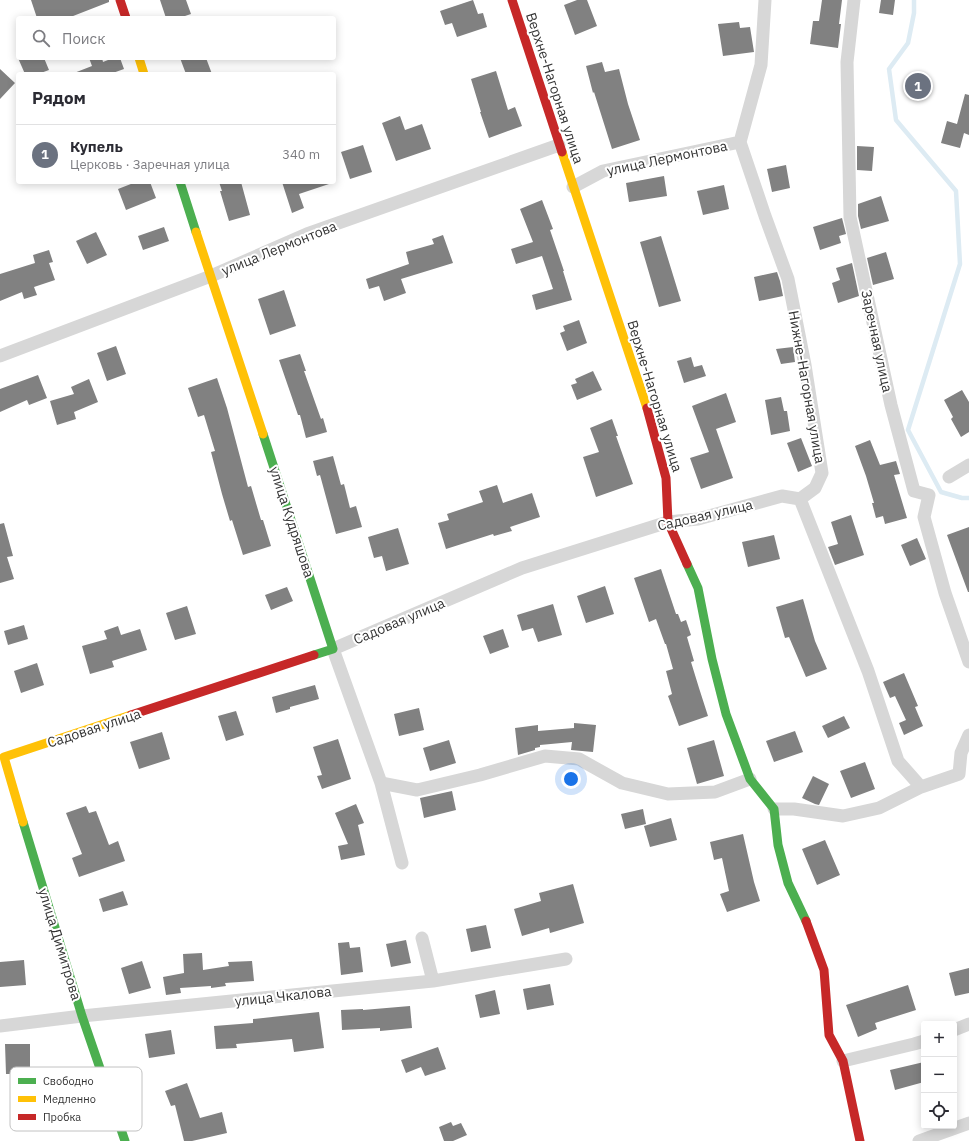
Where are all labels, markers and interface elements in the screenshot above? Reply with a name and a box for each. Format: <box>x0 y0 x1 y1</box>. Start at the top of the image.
street label: Верхне-Нагорная улица <box>522 10 588 166</box>
search box <box>16 16 336 60</box>
icon: search <box>30 27 52 49</box>
text: Поиск <box>62 29 105 48</box>
pin: 1 <box>905 71 931 101</box>
text: Рядом <box>32 87 86 109</box>
street label: улица Лермонтова <box>605 136 729 180</box>
text: Купель <box>70 137 123 156</box>
text: 1 <box>41 146 49 163</box>
text: 340 m <box>282 146 320 163</box>
text: Церковь · Заречная улица <box>70 156 230 173</box>
street label: улица Лермонтова <box>219 216 340 279</box>
street label: Заречная улица <box>857 288 897 394</box>
street label: Нижне-Нагорная улица <box>785 309 829 465</box>
street label: Верхне-Нагорная улица <box>623 318 687 475</box>
street label: улица Кудряшова <box>266 464 319 580</box>
street label: Садовая улица <box>655 495 755 535</box>
street label: Садовая улица <box>351 593 448 648</box>
street label: Садовая улица <box>45 704 144 752</box>
your location <box>561 769 581 789</box>
street label: улица Димитрова <box>34 886 86 1003</box>
street label: улица Чкалова <box>234 982 333 1010</box>
map controls <box>921 1021 957 1129</box>
button: + <box>921 1021 957 1057</box>
button: − <box>921 1057 957 1093</box>
legend <box>10 1067 142 1131</box>
text: Свободно <box>43 1074 94 1088</box>
text: Медленно <box>43 1092 96 1106</box>
button: locate <box>921 1093 957 1129</box>
text: Пробка <box>43 1110 81 1124</box>

